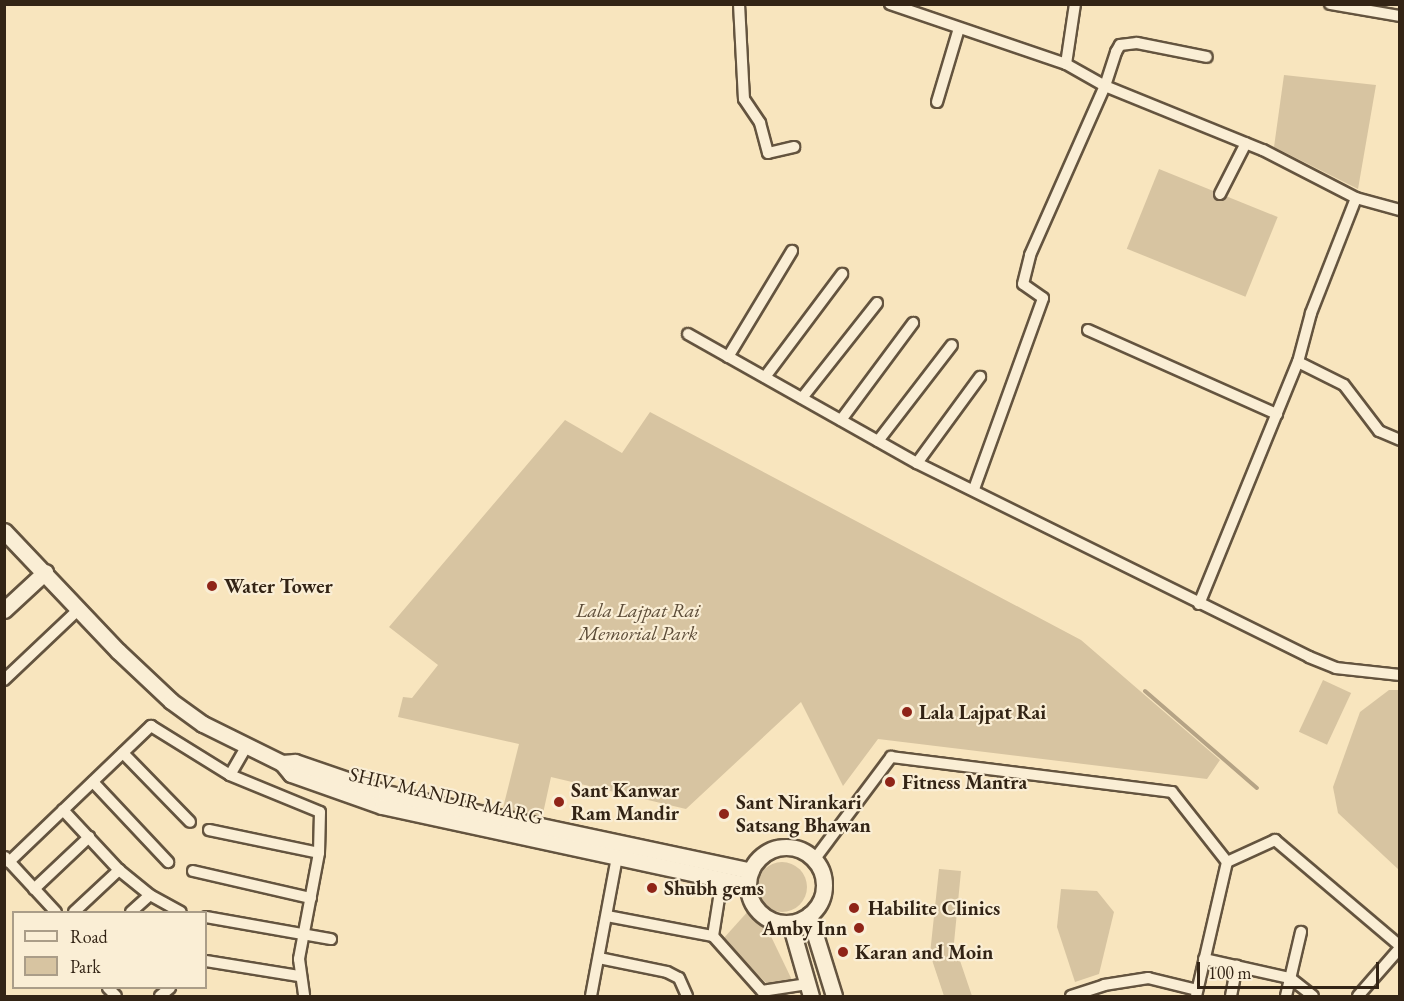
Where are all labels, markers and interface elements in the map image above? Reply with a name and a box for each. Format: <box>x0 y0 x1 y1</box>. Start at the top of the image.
place label: Water Tower <box>224 574 333 598</box>
marker: Water Tower <box>205 579 219 593</box>
park label: Lala Lajpat Rai Memorial Park <box>576 599 700 646</box>
place label: Lala Lajpat Rai <box>919 700 1046 724</box>
marker: Lala Lajpat Rai <box>900 705 914 719</box>
street label: SHIV MANDIR MARG <box>347 762 545 830</box>
place label: Fitness Mantra <box>902 770 1027 794</box>
marker: Fitness Mantra <box>883 775 897 789</box>
place label: Sant Kanwar Ram Mandir <box>571 778 679 825</box>
place label: Sant Nirankari Satsang Bhawan <box>736 790 871 837</box>
marker: Sant Kanwar Ram Mandir <box>552 795 566 809</box>
marker: Sant Nirankari Satsang Bhawan <box>717 807 731 821</box>
place label: Shubh gems <box>664 876 764 900</box>
marker: Shubh gems <box>645 881 659 895</box>
place label: Habilite Clinics <box>868 896 1000 920</box>
marker: Habilite Clinics <box>845 899 863 917</box>
legend <box>12 911 207 989</box>
place label: Amby Inn <box>762 916 847 940</box>
marker: Amby Inn <box>852 921 866 935</box>
text: Road <box>70 925 108 948</box>
place label: Karan and Moin <box>855 940 993 964</box>
marker: Karan and Moin <box>836 945 850 959</box>
scale bar <box>1200 950 1382 988</box>
text: Park <box>70 955 101 978</box>
text: 100 m <box>1208 961 1252 984</box>

